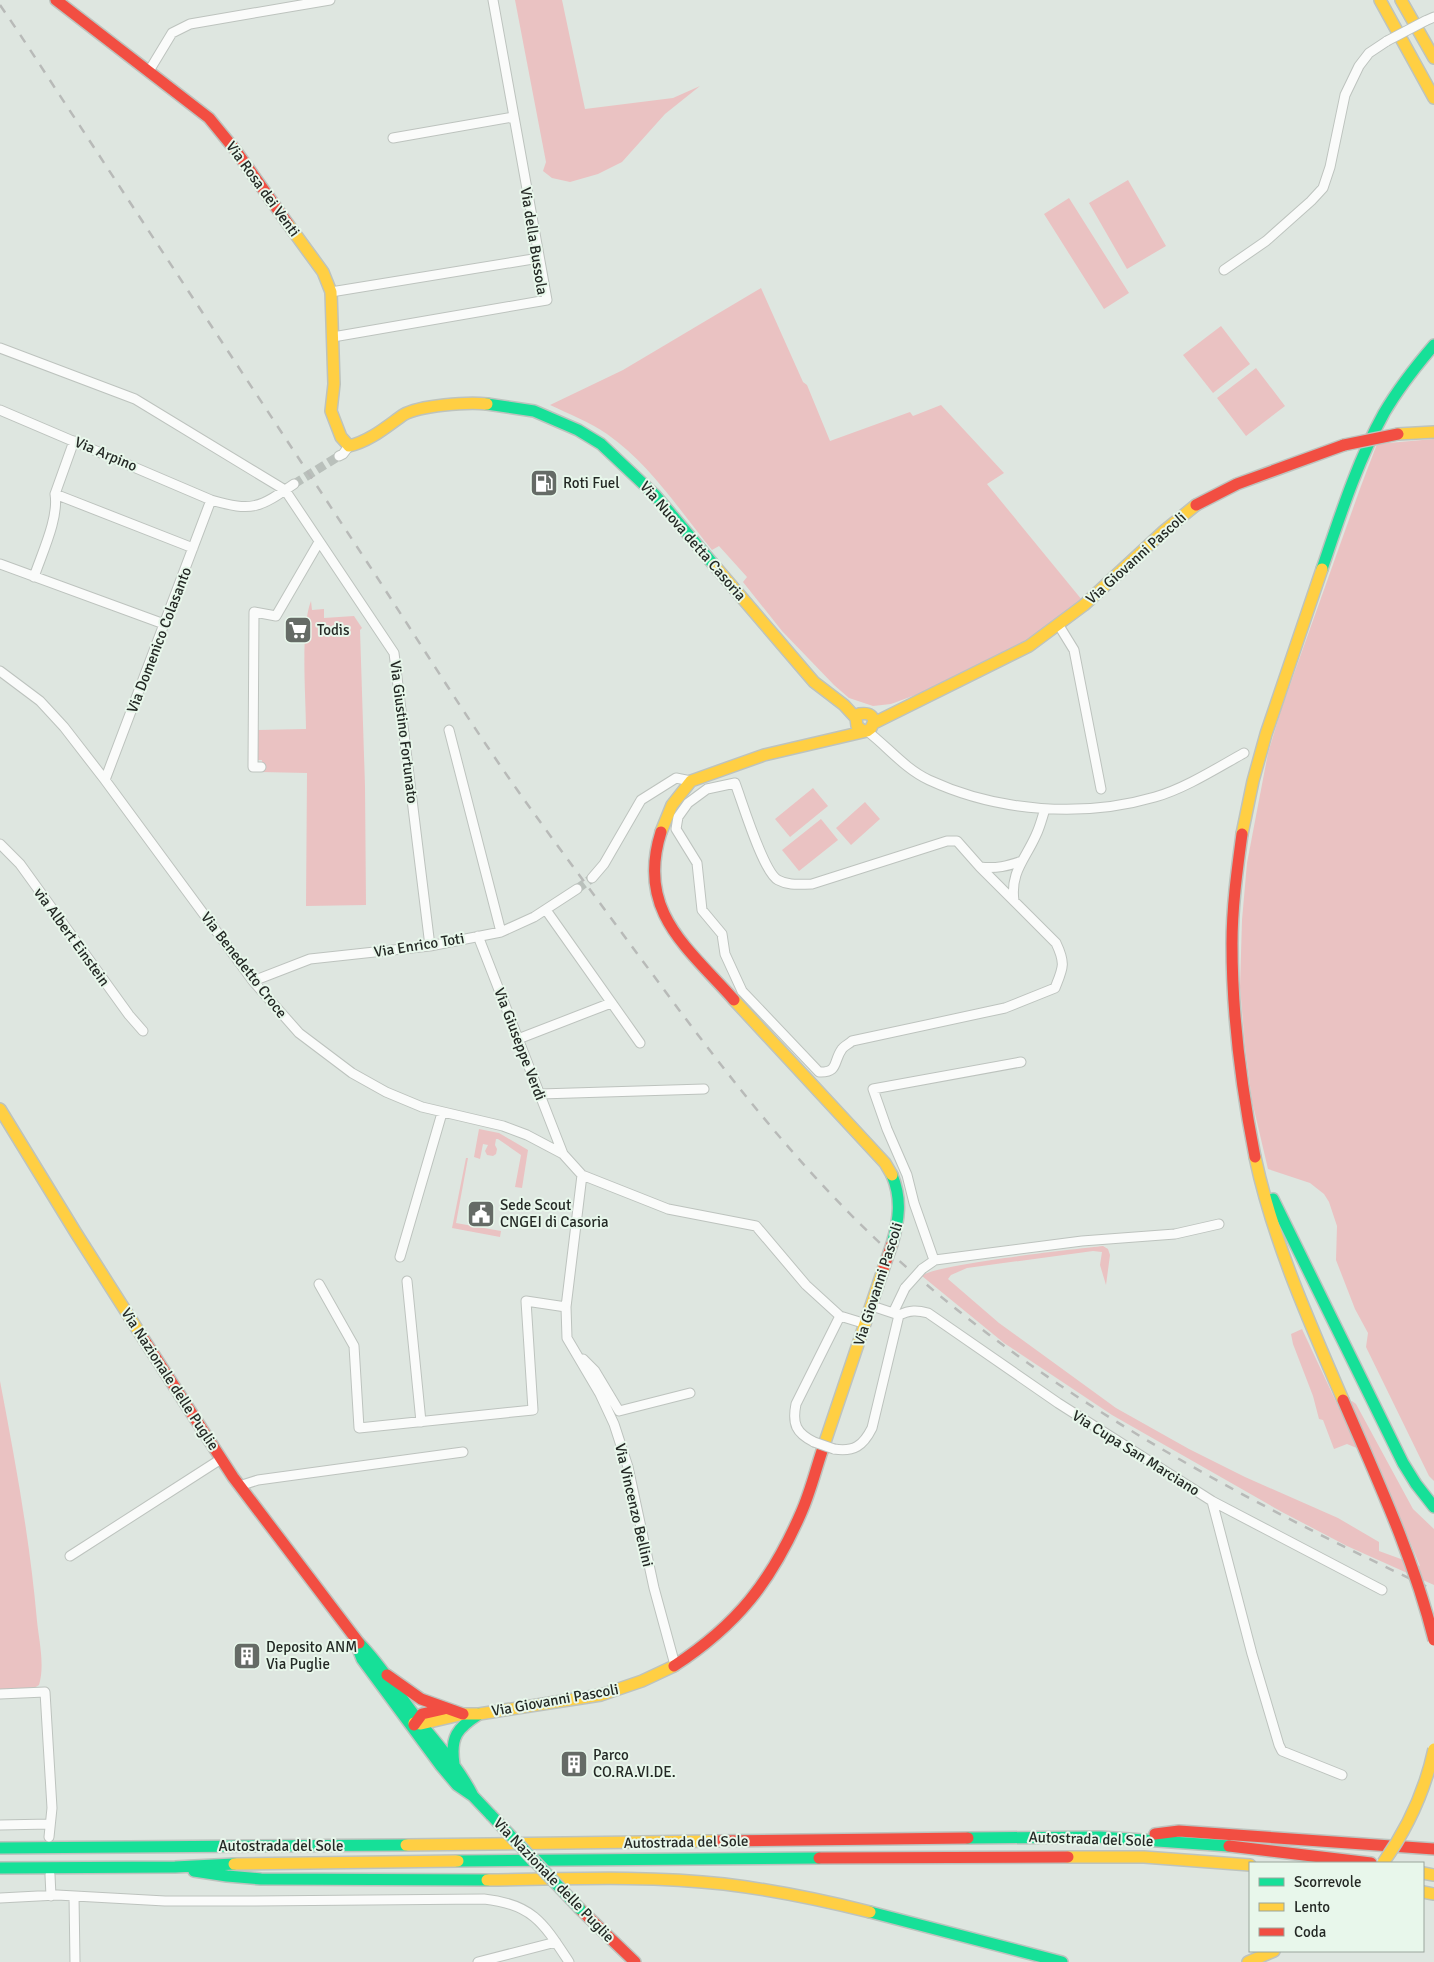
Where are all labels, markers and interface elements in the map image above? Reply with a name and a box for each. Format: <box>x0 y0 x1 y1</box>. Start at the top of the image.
street label: Via Rosa dei Venti <box>222 138 304 240</box>
street label: Via della Bussola <box>517 186 551 296</box>
street label: Via Arpino <box>72 433 140 475</box>
fuel station icon: Roti Fuel <box>529 468 559 498</box>
place label: Roti Fuel <box>563 474 620 492</box>
street label: Via Nuova detta Casoria <box>636 478 750 604</box>
street label: Via Giovanni Pascoli <box>1082 508 1190 608</box>
street label: Via Domenico Colasanto <box>123 564 195 716</box>
supermarket icon: Todis <box>283 615 313 645</box>
place label: Todis <box>317 621 350 639</box>
street label: Via Giustino Fortunato <box>386 660 422 805</box>
street label: via Albert Einstein <box>30 884 114 990</box>
street label: Via Benedetto Croce <box>197 908 291 1022</box>
street label: Via Enrico Toti <box>372 929 466 961</box>
street label: Via Giuseppe Verdi <box>490 985 550 1103</box>
place label: Sede Scout CNGEI di Casoria <box>500 1196 609 1231</box>
public building icon: Sede Scout CNGEI di Casoria <box>466 1199 496 1229</box>
street label: Via Giovanni Pascoli <box>850 1220 906 1348</box>
street label: Via Nazionale delle Puglie <box>117 1305 223 1453</box>
street label: Via Cupa San Marciano <box>1069 1406 1203 1500</box>
street label: Via Vincenzo Bellini <box>611 1441 657 1569</box>
place label: Deposito ANM Via Puglie <box>266 1638 357 1673</box>
building icon: Deposito ANM Via Puglie <box>232 1641 262 1671</box>
street label: Via Giovanni Pascoli <box>490 1680 620 1720</box>
place label: Parco CO.RA.VI.DE. <box>593 1746 676 1781</box>
building icon: Parco CO.RA.VI.DE. <box>559 1749 589 1779</box>
street label: Via Nazionale delle Puglie <box>490 1814 618 1946</box>
street label: Autostrada del Sole <box>1028 1828 1154 1850</box>
street label: Autostrada del Sole <box>623 1832 749 1852</box>
street label: Autostrada del Sole <box>219 1837 343 1855</box>
legend <box>1249 1862 1424 1952</box>
text: Scorrevole <box>1294 1873 1361 1891</box>
text: Lento <box>1294 1898 1330 1916</box>
text: Coda <box>1294 1923 1326 1941</box>

